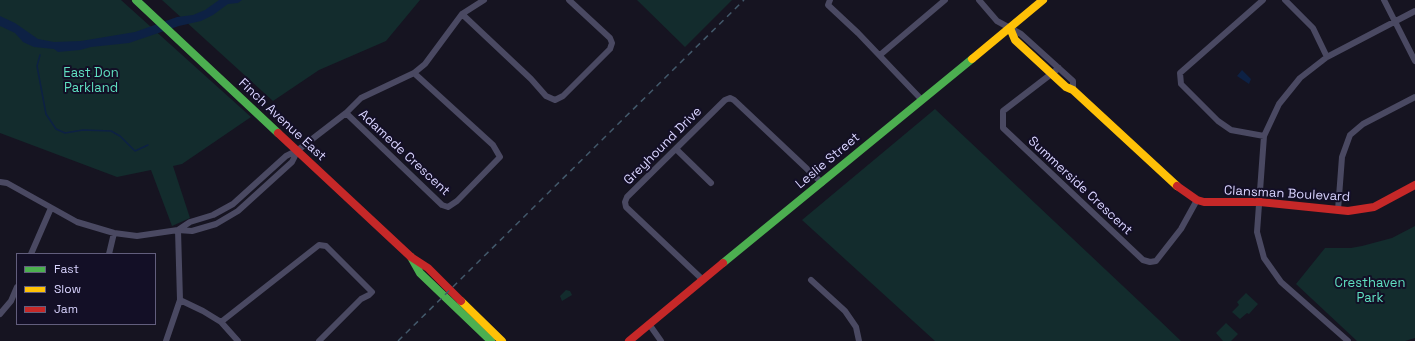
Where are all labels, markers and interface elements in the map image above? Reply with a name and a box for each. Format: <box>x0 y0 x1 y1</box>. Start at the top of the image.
park label: East Don Parkland <box>63 65 119 96</box>
street label: Finch Avenue East <box>235 75 329 165</box>
street label: Greyhound Drive <box>621 104 705 188</box>
street label: Adamede Crescent <box>355 107 453 199</box>
street label: Leslie Street <box>793 130 863 192</box>
street label: Summerside Crescent <box>1025 134 1135 238</box>
street label: Clansman Boulevard <box>1224 183 1350 205</box>
legend <box>16 253 156 325</box>
text: Fast <box>54 261 79 277</box>
park label: Cresthaven Park <box>1335 275 1405 306</box>
text: Slow <box>54 281 81 297</box>
text: Jam <box>54 301 78 317</box>

